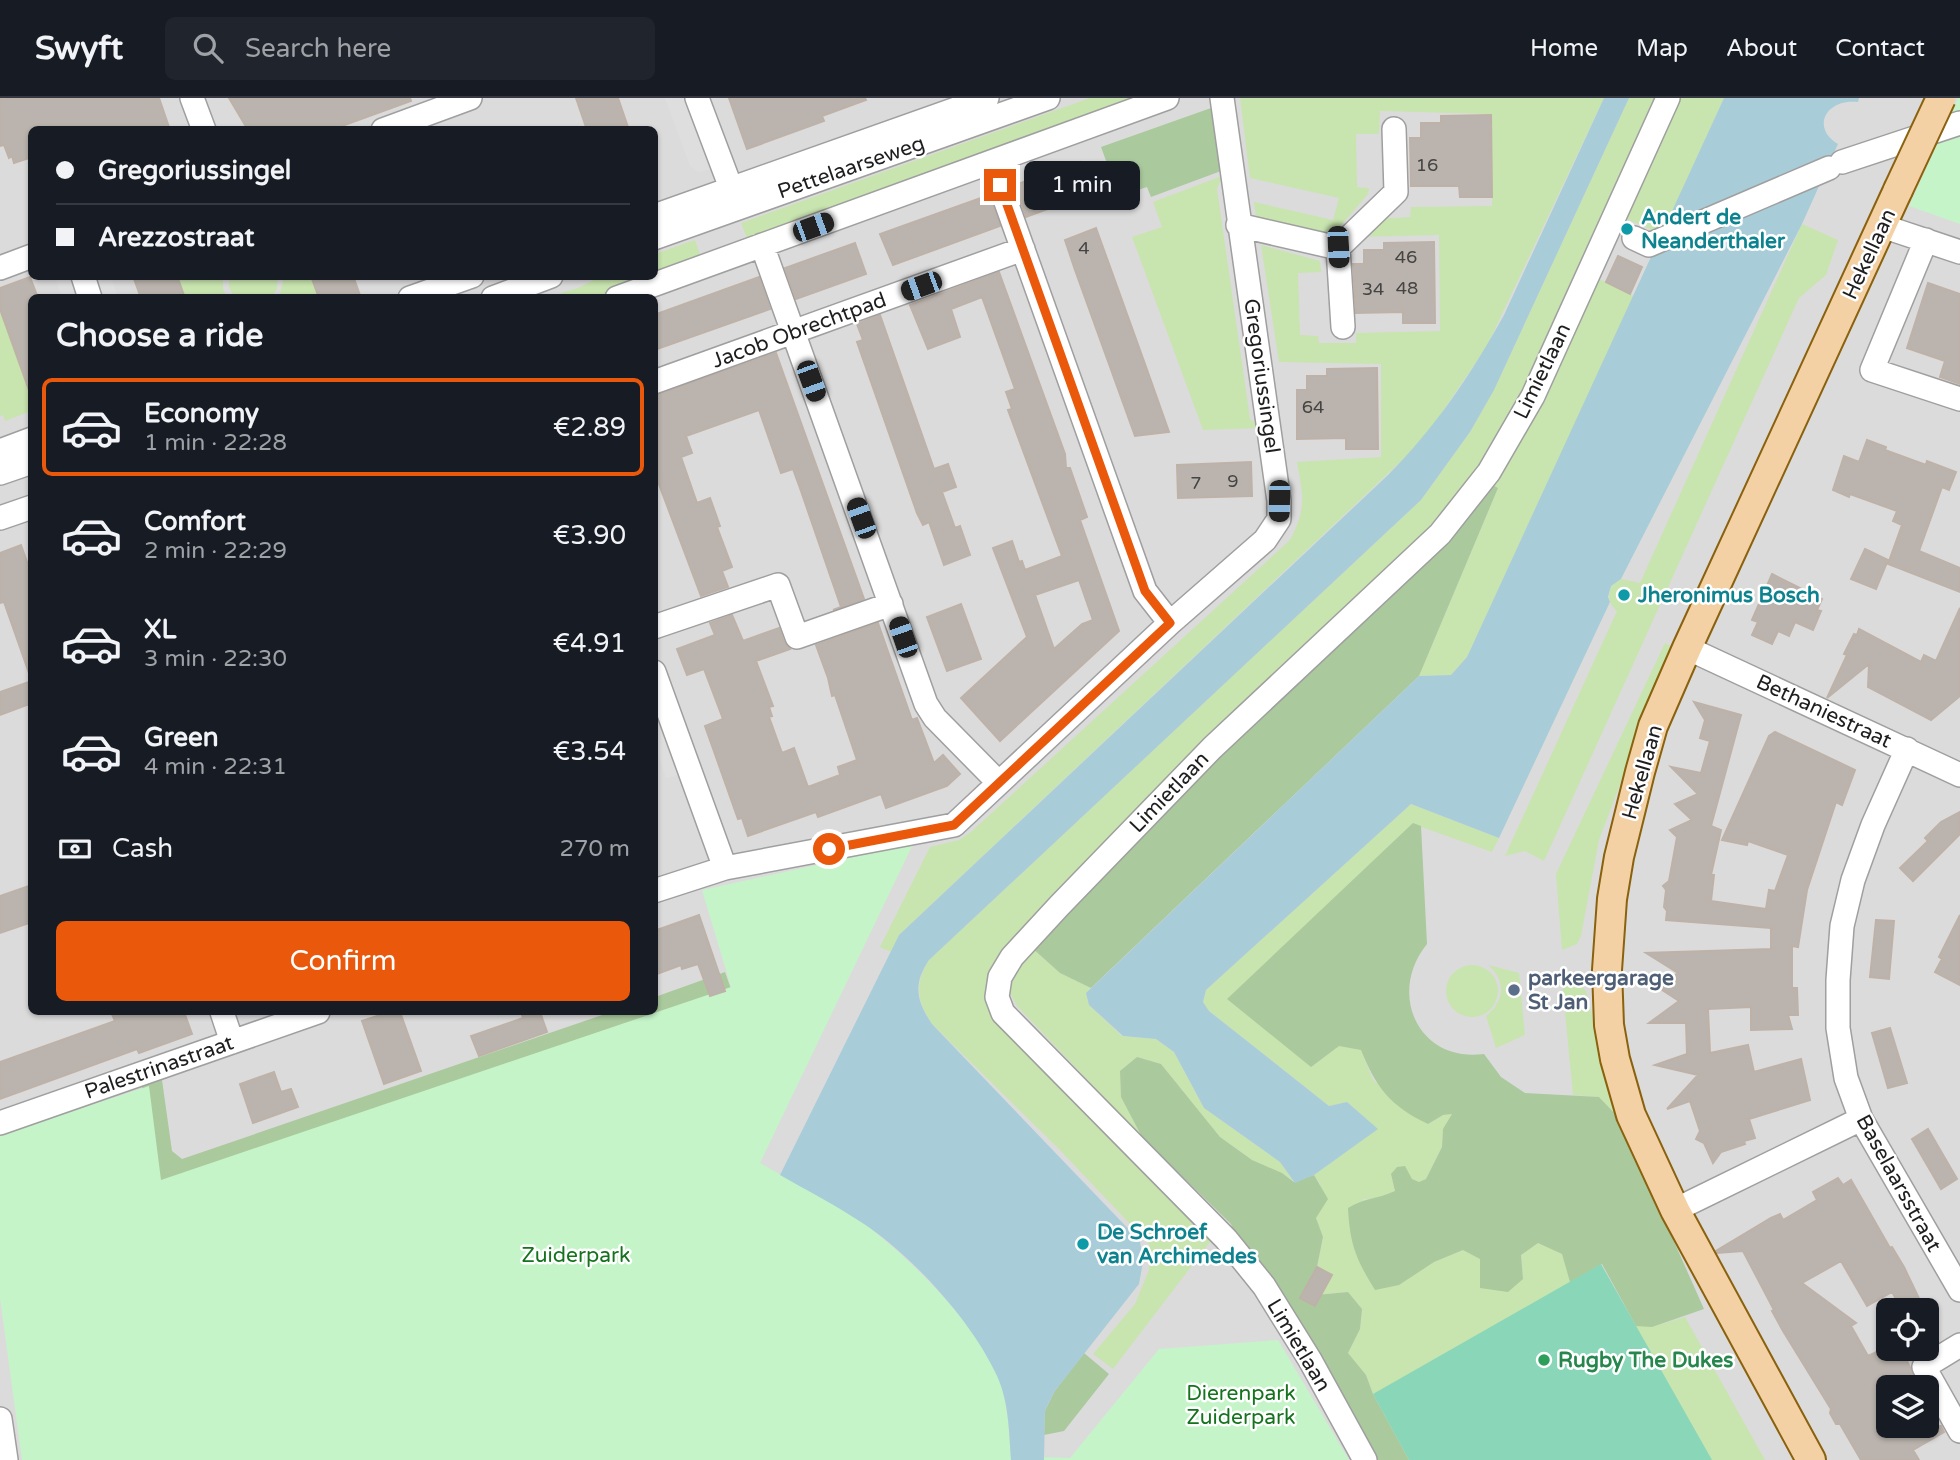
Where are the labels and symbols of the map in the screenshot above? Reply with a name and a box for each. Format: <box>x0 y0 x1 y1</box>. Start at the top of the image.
street label: Pettelaarseweg <box>774 131 928 204</box>
house number: 16 <box>1416 154 1438 176</box>
callout: 1 min <box>1024 160 1140 210</box>
route end <box>984 169 1016 201</box>
place label: Andert de Neanderthaler <box>1641 205 1786 254</box>
street label: Hekellaan <box>1838 205 1901 304</box>
car <box>790 210 837 244</box>
marker: Andert de Neanderthaler <box>1619 221 1635 237</box>
car <box>1327 225 1350 269</box>
house number: 4 <box>1078 237 1090 259</box>
house number: 46 <box>1395 246 1417 268</box>
car <box>898 269 945 303</box>
house number: 48 <box>1396 277 1418 299</box>
house number: 34 <box>1362 278 1384 300</box>
street label: Jacob Obrechtpad <box>708 287 890 374</box>
street label: Gregoriussingel <box>1238 297 1285 455</box>
street label: Limietlaan <box>1509 319 1576 423</box>
car <box>794 358 829 404</box>
house number: 64 <box>1302 396 1324 418</box>
house number: 9 <box>1227 470 1239 492</box>
house number: 7 <box>1190 472 1202 494</box>
car <box>1269 480 1290 522</box>
car <box>844 495 879 541</box>
place label: Jheronimus Bosch <box>1637 583 1820 608</box>
marker: Jheronimus Bosch <box>1616 587 1632 603</box>
car <box>887 614 920 660</box>
street label: Bethaniestraat <box>1752 669 1895 754</box>
street label: Hekellaan <box>1617 722 1668 822</box>
street label: Limietlaan <box>1124 746 1214 838</box>
route start <box>813 833 845 865</box>
place label: parkeergarage St Jan <box>1528 966 1674 1015</box>
marker: parkeergarage St Jan <box>1506 982 1522 998</box>
street label: Palestrinastraat <box>81 1030 237 1105</box>
street label: Baselaarsstraat <box>1851 1110 1947 1256</box>
place label: De Schroef van Archimedes <box>1097 1220 1257 1269</box>
marker: De Schroef van Archimedes <box>1075 1236 1091 1252</box>
park label: Zuiderpark <box>521 1243 631 1268</box>
street label: Limietlaan <box>1261 1295 1336 1396</box>
place label: Rugby The Dukes <box>1558 1348 1733 1373</box>
marker: Rugby The Dukes <box>1536 1352 1552 1368</box>
park label: Dierenpark Zuiderpark <box>1186 1381 1296 1430</box>

